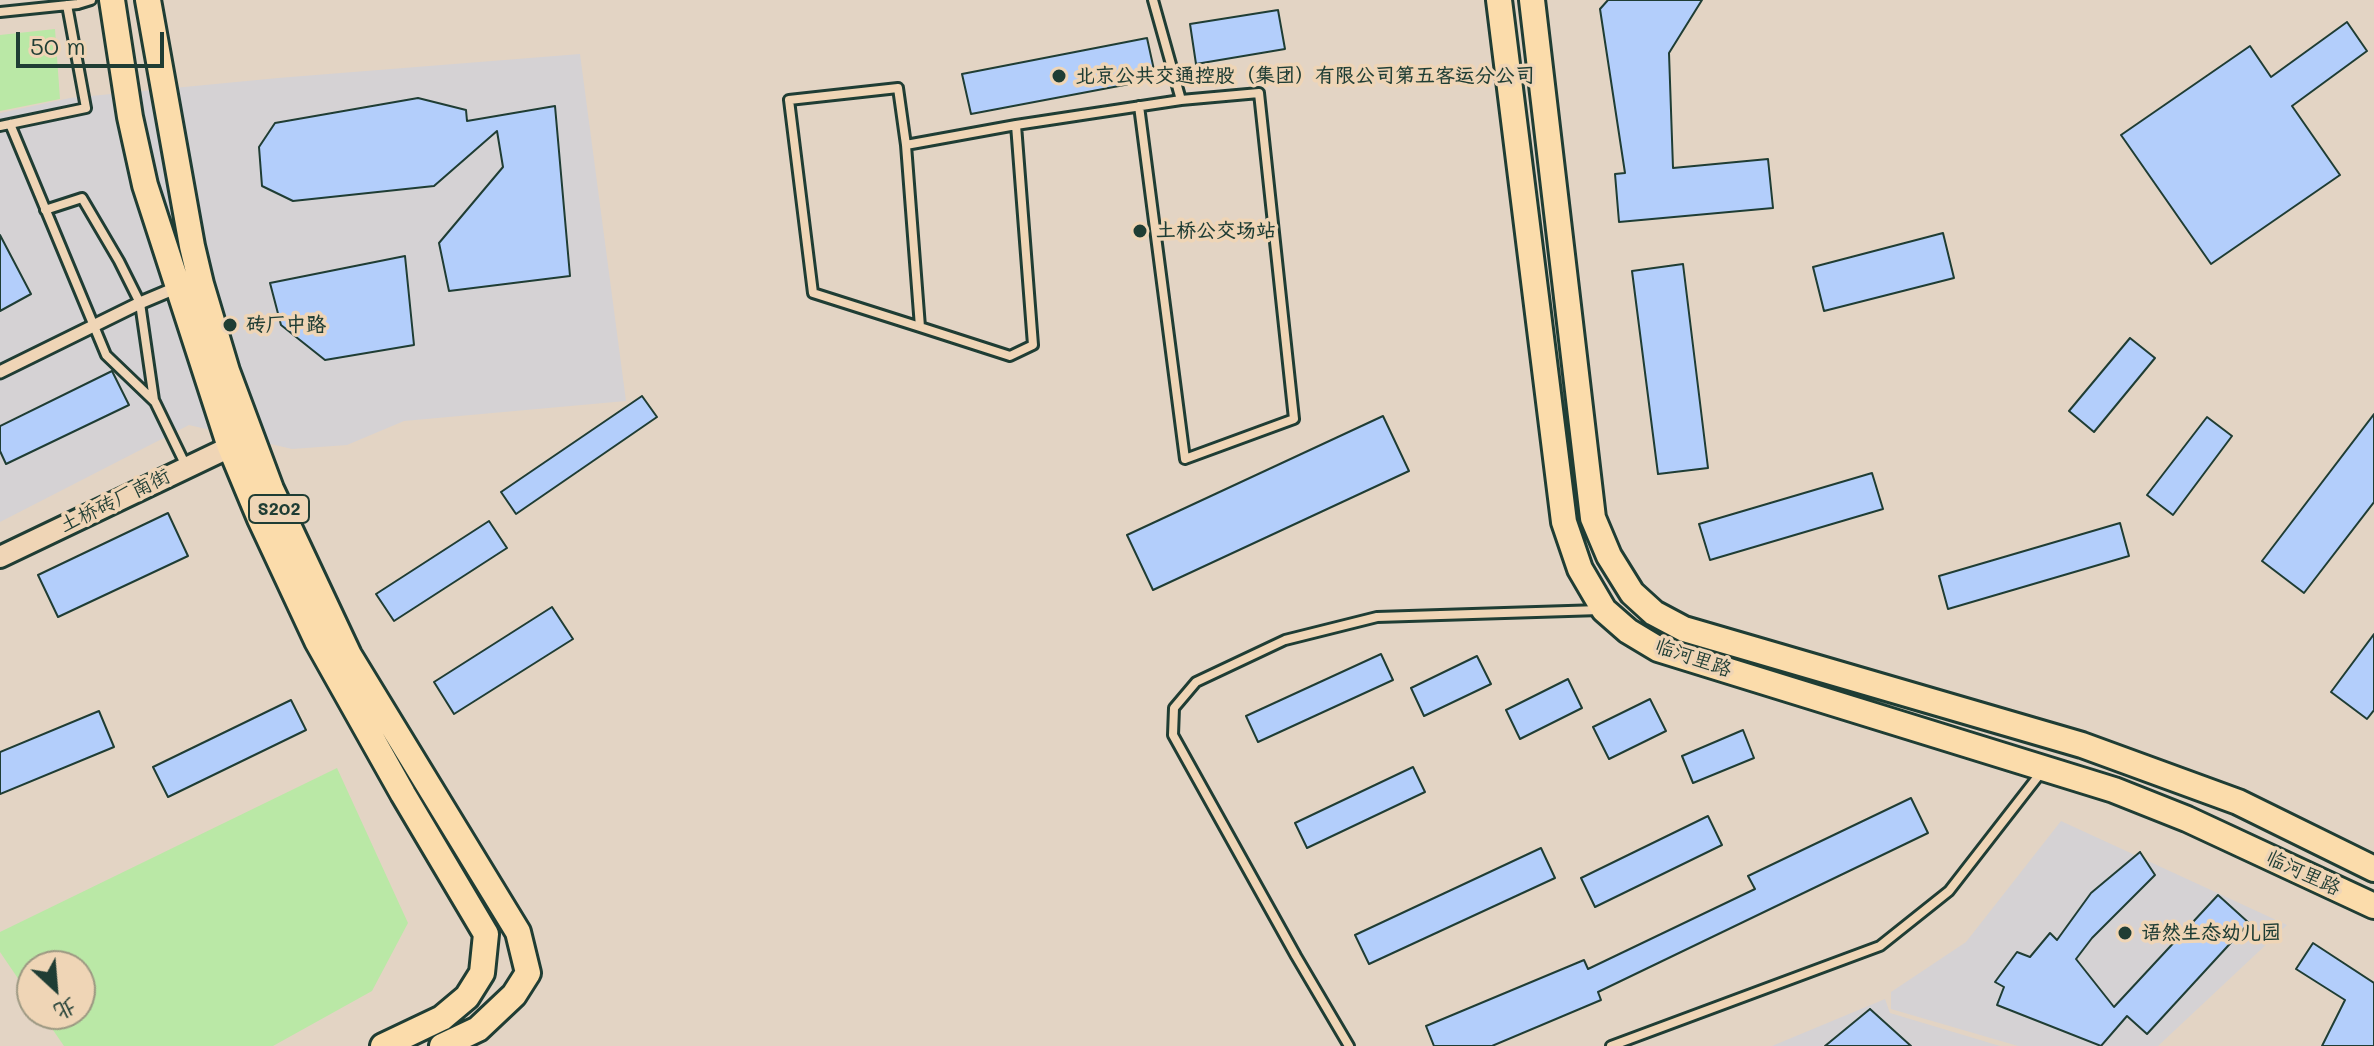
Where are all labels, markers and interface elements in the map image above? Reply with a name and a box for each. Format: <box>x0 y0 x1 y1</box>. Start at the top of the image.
scale bar <box>20 16 168 66</box>
text: 50 m <box>30 30 86 61</box>
place label: 北京公共交通控股（集团）有限公司第五客运分公司 <box>1075 64 1535 88</box>
marker: 北京公共交通控股（集团）有限公司第五客运分公司 <box>1050 67 1068 85</box>
place label: 土桥公交场站 <box>1156 219 1276 243</box>
marker: 土桥公交场站 <box>1131 222 1149 240</box>
place label: 砖厂中路 <box>246 313 326 337</box>
marker: 砖厂中路 <box>221 316 239 334</box>
street label: 土桥砖厂南街 <box>56 464 174 538</box>
road number: S202 <box>249 495 309 523</box>
street label: 临河里路 <box>1651 634 1735 682</box>
street label: 临河里路 <box>2262 845 2344 901</box>
place label: 语然生态幼儿园 <box>2141 921 2281 945</box>
marker: 语然生态幼儿园 <box>2116 924 2134 942</box>
north arrow <box>16 950 96 1030</box>
text: 北 <box>50 992 82 1028</box>

